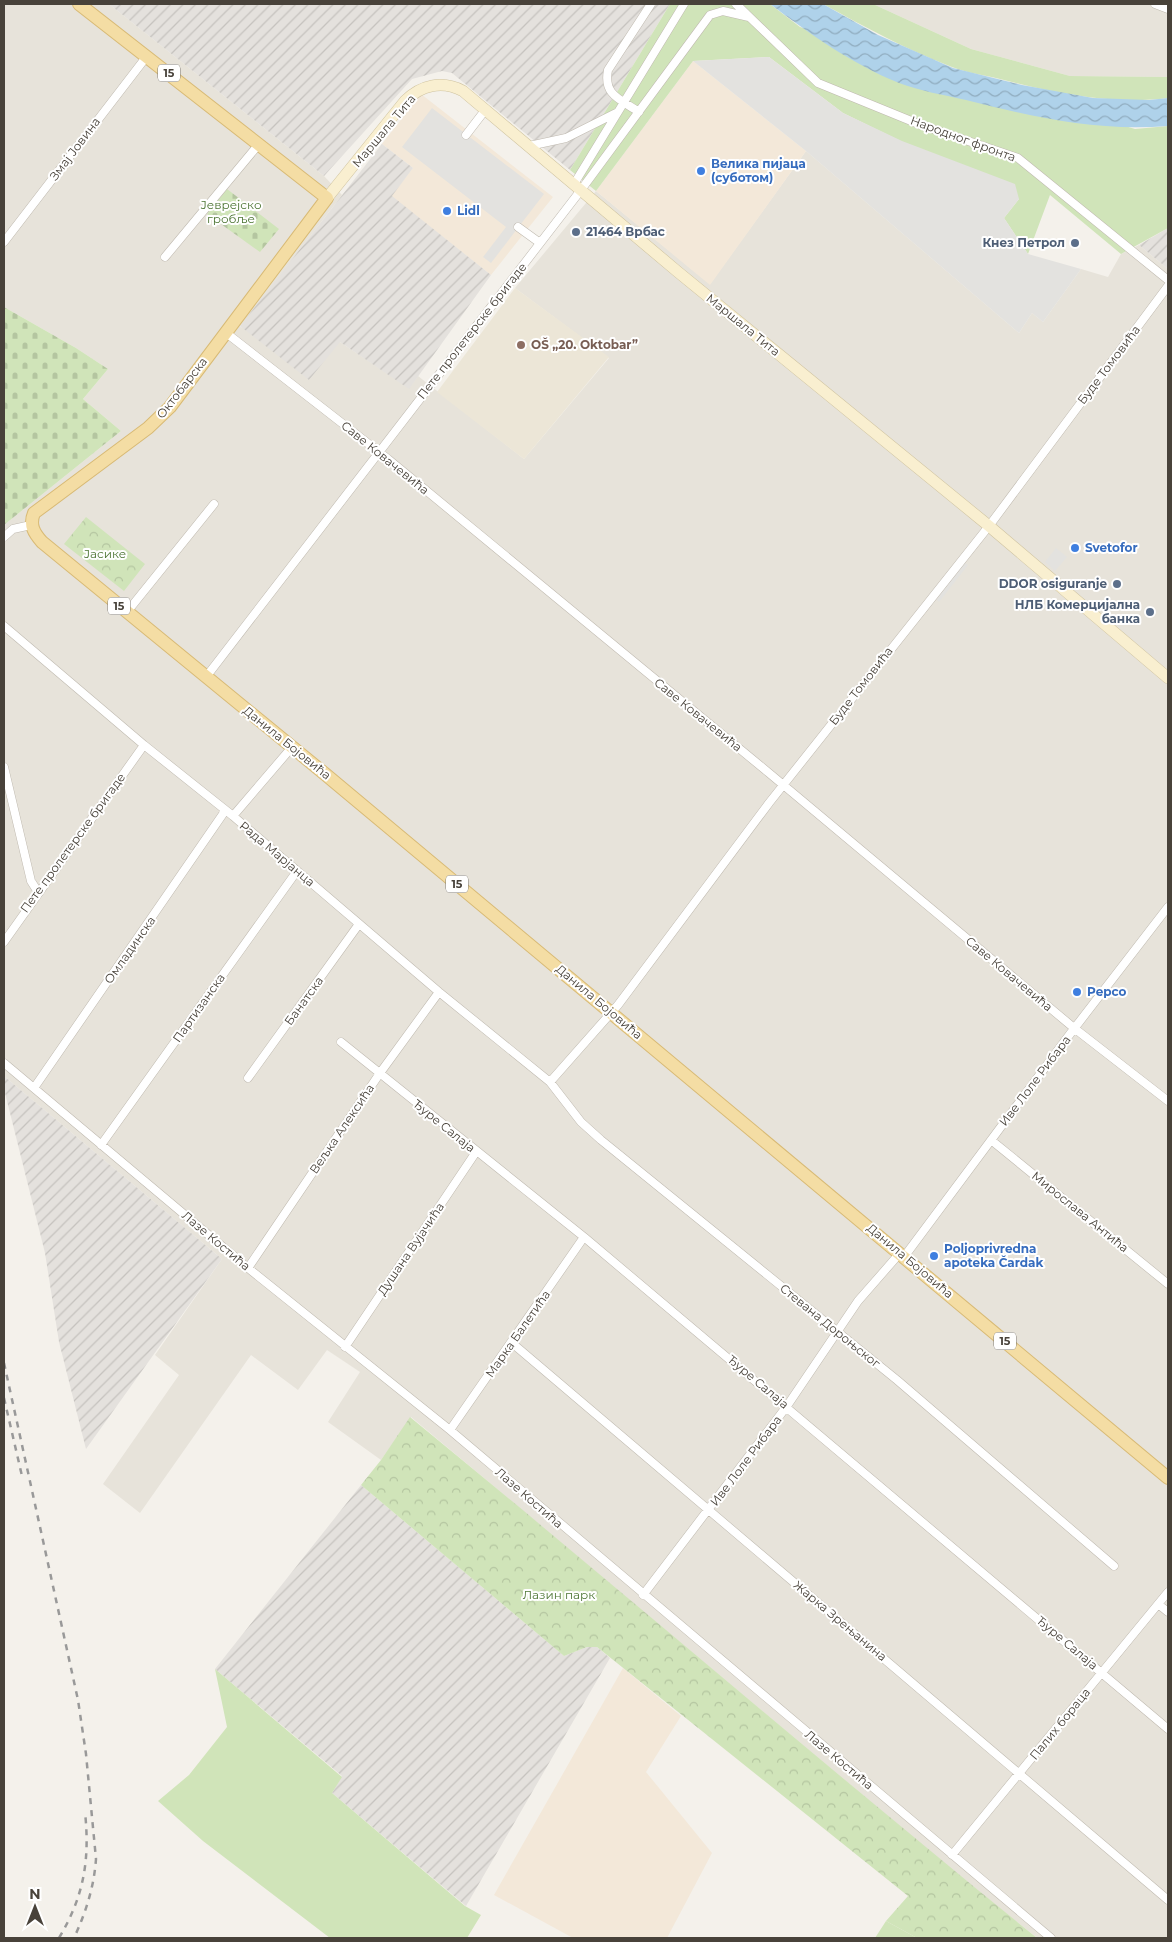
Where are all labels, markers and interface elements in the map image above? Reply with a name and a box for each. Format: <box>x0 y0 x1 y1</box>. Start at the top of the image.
road number: 15 <box>158 64 180 82</box>
street label: Маршала Тита <box>349 91 418 170</box>
street label: Народног фронта <box>908 112 1018 165</box>
street label: Змај Јовина <box>46 114 103 183</box>
place label: Велика пијаца (суботом) <box>711 156 806 185</box>
marker: Велика пијаца (суботом) <box>695 165 707 177</box>
park label: Јеврејско гробље <box>200 197 262 226</box>
place label: Lidl <box>457 203 480 218</box>
marker: Lidl <box>441 205 453 217</box>
place label: 21464 Врбас <box>586 224 665 239</box>
marker: 21464 Врбас <box>570 226 582 238</box>
place label: Кнез Петрол <box>982 235 1065 250</box>
marker: Кнез Петрол <box>1069 237 1081 249</box>
street label: Пете пролетерске бригаде <box>414 259 530 402</box>
street label: Маршала Тита <box>703 290 783 359</box>
street label: Буде Томовића <box>1074 322 1143 407</box>
place label: OŠ „20. Oktobar” <box>531 337 638 352</box>
marker: OŠ „20. Oktobar” <box>515 339 527 351</box>
street label: Октобарска <box>153 354 210 421</box>
street label: Саве Ковачевића <box>338 418 432 498</box>
place label: Svetofor <box>1085 540 1138 555</box>
marker: Svetofor <box>1069 542 1081 554</box>
park label: Јасике <box>84 546 126 561</box>
place label: DDOR osiguranje <box>999 576 1107 591</box>
marker: DDOR osiguranje <box>1111 578 1123 590</box>
place label: НЛБ Комерцијална банка <box>1015 597 1140 626</box>
road number: 15 <box>108 598 130 614</box>
marker: НЛБ Комерцијална банка <box>1144 606 1156 618</box>
street label: Буде Томовића <box>825 644 896 728</box>
street label: Саве Ковачевића <box>651 675 745 755</box>
street label: Данила Бојовића <box>240 703 334 783</box>
street label: Пете пролетерске бригаде <box>17 770 128 916</box>
street label: Рада Марјанца <box>237 818 318 889</box>
road number: 15 <box>446 876 468 892</box>
street label: Омладинска <box>101 913 158 986</box>
street label: Саве Ковачевића <box>963 933 1056 1014</box>
street label: Данила Бојовића <box>553 961 646 1042</box>
street label: Партизанска <box>169 970 228 1045</box>
street label: Банатска <box>281 973 326 1028</box>
place label: Pepco <box>1087 984 1127 999</box>
marker: Pepco <box>1071 986 1083 998</box>
street label: Иве Лоле Рибара <box>996 1032 1074 1129</box>
street label: Вељка Алексића <box>306 1081 377 1176</box>
street label: Ђуре Салаја <box>410 1096 478 1155</box>
street label: Мирослава Антића <box>1029 1168 1132 1255</box>
street label: Душана Вујачића <box>374 1200 447 1298</box>
street label: Лазе Костића <box>179 1208 254 1274</box>
street label: Данила Бојовића <box>864 1220 957 1301</box>
place label: Poljoprivredna apoteka Čardak <box>944 1241 1044 1270</box>
marker: Poljoprivredna apoteka Čardak <box>928 1250 940 1262</box>
street label: Стевана Дороњског <box>777 1281 884 1371</box>
street label: Марка Балетића <box>482 1287 553 1380</box>
road number: 15 <box>994 1332 1016 1350</box>
street label: Ђуре Салаја <box>724 1352 792 1412</box>
street label: Иве Лоле Рибара <box>707 1412 785 1509</box>
street label: Лазе Костића <box>492 1464 566 1531</box>
street label: Жарка Зрењанина <box>791 1577 890 1664</box>
park label: Лазин парк <box>523 1587 595 1602</box>
street label: Ђуре Салаја <box>1033 1613 1101 1673</box>
street label: Палих бораца <box>1026 1685 1093 1763</box>
street label: Лазе Костића <box>802 1727 877 1793</box>
north arrow <box>10 1882 60 1932</box>
text: N <box>29 1885 41 1903</box>

